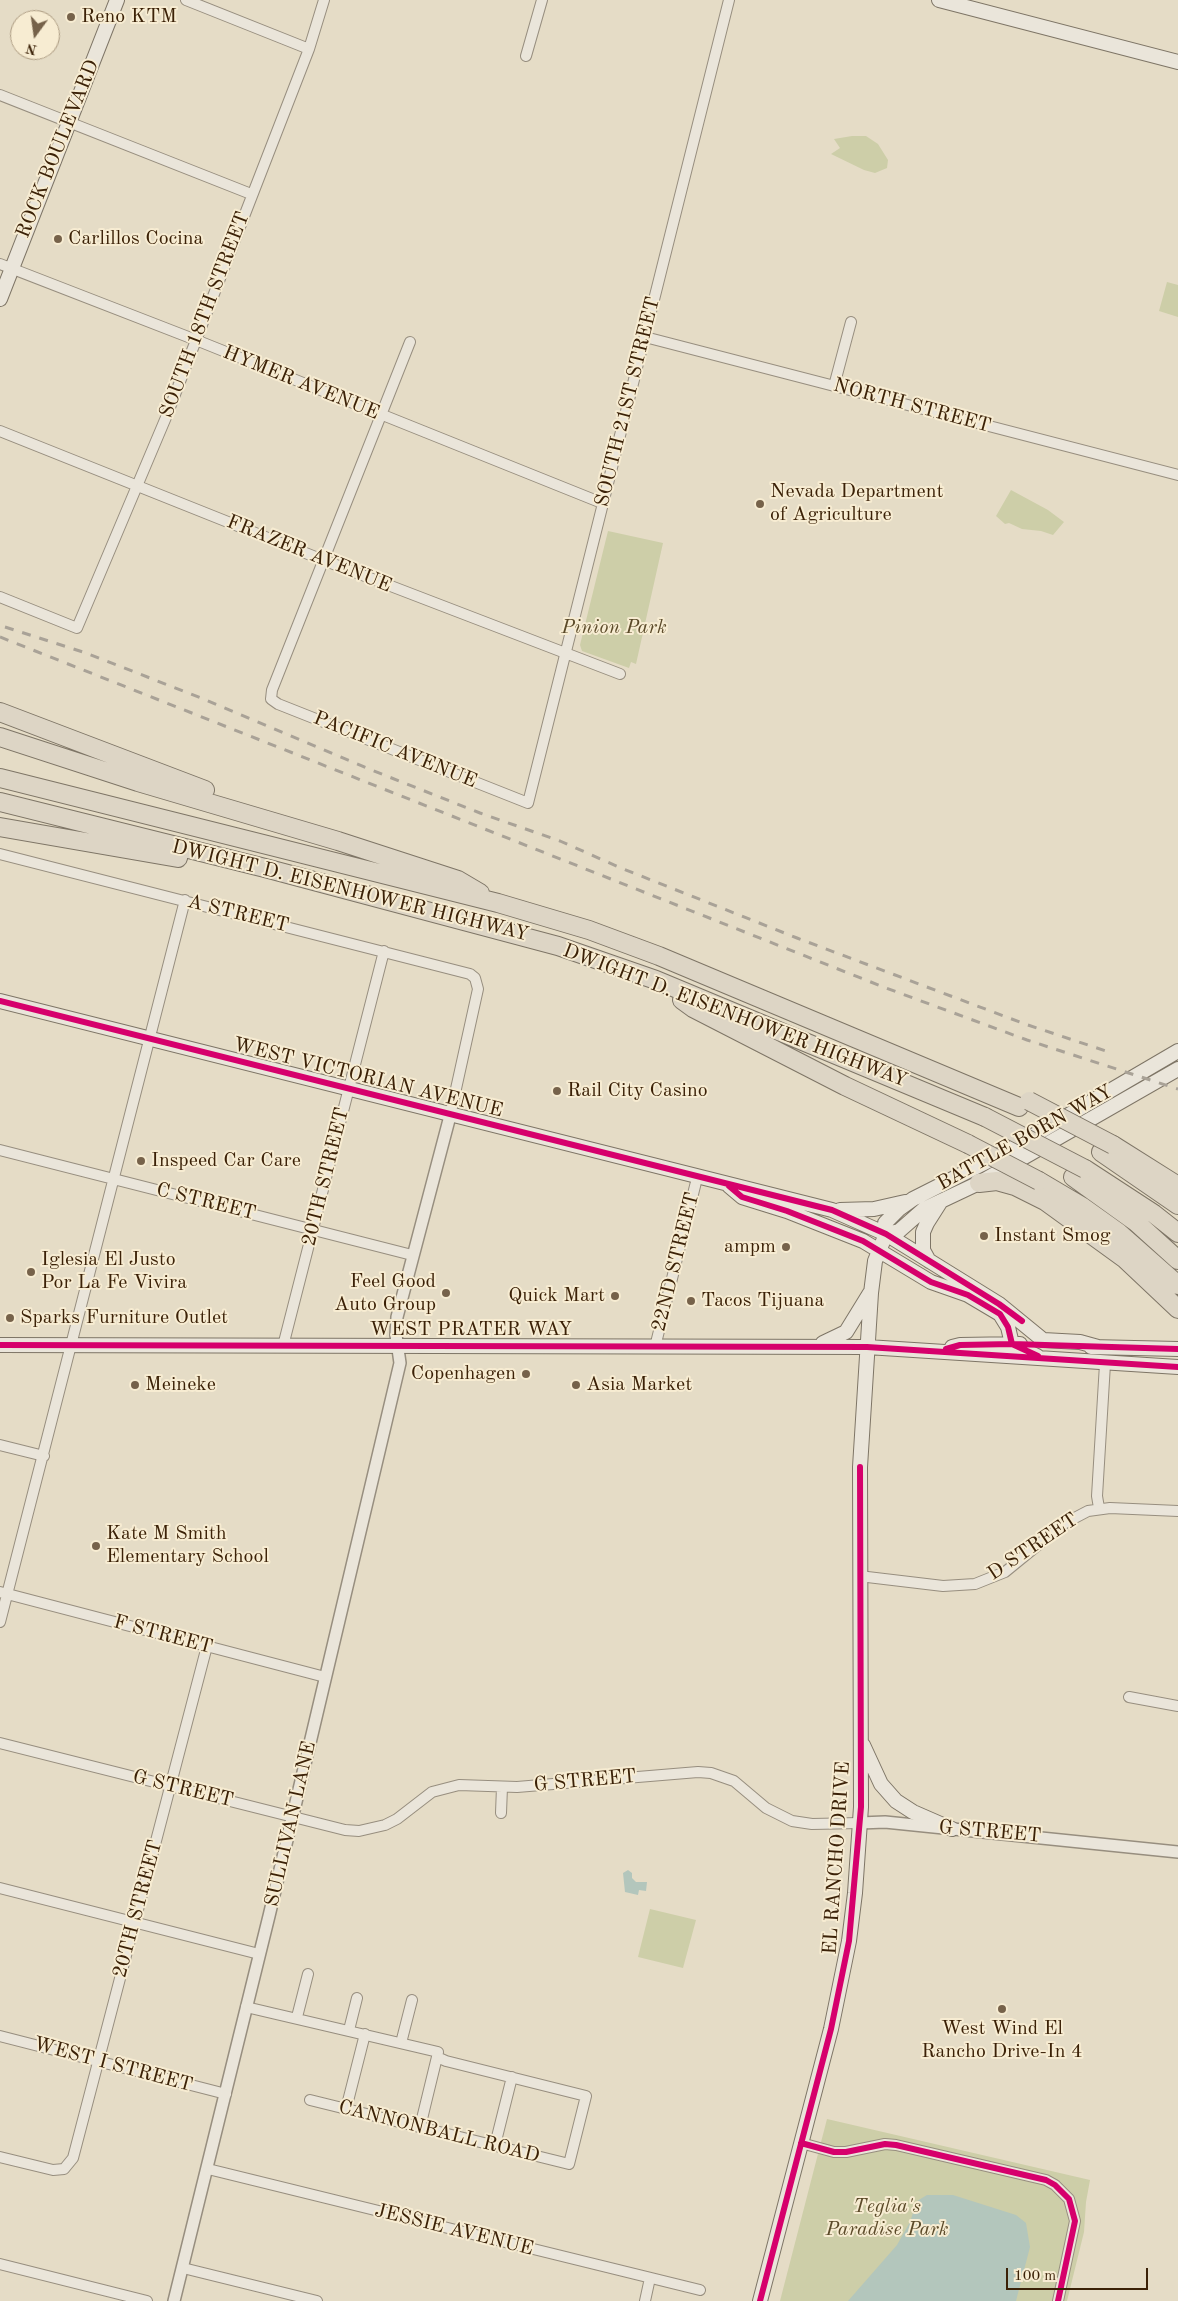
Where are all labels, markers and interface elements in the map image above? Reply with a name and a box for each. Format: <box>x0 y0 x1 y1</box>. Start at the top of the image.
place label: Reno KTM <box>81 5 177 29</box>
north arrow <box>10 10 60 60</box>
marker: Reno KTM <box>65 11 77 23</box>
text: N <box>25 40 39 57</box>
street label: ROCK BOULEVARD <box>11 56 105 242</box>
street label: SOUTH 18TH STREET <box>155 209 255 421</box>
place label: Carlillos Cocina <box>68 227 203 251</box>
marker: Carlillos Cocina <box>52 233 64 245</box>
street label: SOUTH 21ST STREET <box>590 295 666 509</box>
street label: HYMER AVENUE <box>219 341 383 425</box>
street label: NORTH STREET <box>831 373 993 439</box>
place label: Nevada Department of Agriculture <box>770 480 943 527</box>
marker: Nevada Department of Agriculture <box>754 498 766 510</box>
street label: FRAZER AVENUE <box>223 510 395 598</box>
park label: Pinion Park <box>561 616 667 640</box>
street label: PACIFIC AVENUE <box>310 706 480 794</box>
street label: DWIGHT D. EISENHOWER HIGHWAY <box>169 835 531 947</box>
street label: A STREET <box>185 890 291 938</box>
street label: DWIGHT D. EISENHOWER HIGHWAY <box>559 939 911 1093</box>
street label: WEST VICTORIAN AVENUE <box>231 1033 505 1123</box>
place label: Rail City Casino <box>567 1079 708 1103</box>
street label: BATTLE BORN WAY <box>933 1080 1117 1196</box>
marker: Rail City Casino <box>551 1085 563 1097</box>
street label: 20TH STREET <box>297 1105 355 1249</box>
place label: Inspeed Car Care <box>151 1149 301 1173</box>
marker: Inspeed Car Care <box>135 1155 147 1167</box>
street label: C STREET <box>154 1178 258 1226</box>
street label: 22ND STREET <box>647 1190 705 1334</box>
place label: Instant Smog <box>994 1224 1111 1248</box>
marker: Instant Smog <box>978 1230 990 1242</box>
place label: ampm <box>724 1235 776 1259</box>
marker: ampm <box>780 1241 792 1253</box>
place label: Iglesia El Justo Por La Fe Vivira <box>41 1248 187 1295</box>
marker: Iglesia El Justo Por La Fe Vivira <box>25 1266 37 1278</box>
place label: Feel Good Auto Group <box>334 1270 436 1317</box>
place label: Quick Mart <box>508 1284 605 1308</box>
marker: Feel Good Auto Group <box>440 1287 452 1299</box>
place label: Tacos Tijuana <box>701 1289 824 1313</box>
marker: Quick Mart <box>609 1290 621 1302</box>
marker: Tacos Tijuana <box>685 1295 697 1307</box>
place label: Sparks Furniture Outlet <box>20 1306 228 1330</box>
marker: Sparks Furniture Outlet <box>4 1312 16 1324</box>
street label: WEST PRATER WAY <box>370 1318 572 1342</box>
place label: Copenhagen <box>411 1362 516 1386</box>
marker: Copenhagen <box>520 1368 532 1380</box>
place label: Meineke <box>145 1373 216 1397</box>
place label: Asia Market <box>586 1373 692 1397</box>
marker: Meineke <box>129 1379 141 1391</box>
marker: Asia Market <box>570 1379 582 1391</box>
street label: D STREET <box>983 1508 1083 1586</box>
place label: Kate M Smith Elementary School <box>106 1522 269 1569</box>
marker: Kate M Smith Elementary School <box>90 1540 102 1552</box>
street label: F STREET <box>111 1610 215 1660</box>
street label: SULLIVAN LANE <box>260 1739 322 1909</box>
street label: EL RANCHO DRIVE <box>818 1761 856 1955</box>
street label: G STREET <box>130 1765 236 1813</box>
street label: G STREET <box>533 1765 637 1797</box>
street label: G STREET <box>938 1816 1042 1848</box>
street label: 20TH STREET <box>108 1837 168 1981</box>
marker: West Wind El Rancho Drive-In 4 <box>996 2003 1008 2015</box>
place label: West Wind El Rancho Drive-In 4 <box>921 2017 1083 2064</box>
street label: WEST I STREET <box>31 2032 195 2098</box>
street label: CANNONBALL ROAD <box>336 2095 542 2169</box>
park label: Teglia's Paradise Park <box>825 2195 949 2242</box>
street label: JESSIE AVENUE <box>372 2199 536 2261</box>
scale bar <box>1008 2258 1150 2290</box>
text: 100 m <box>1014 2269 1056 2284</box>

